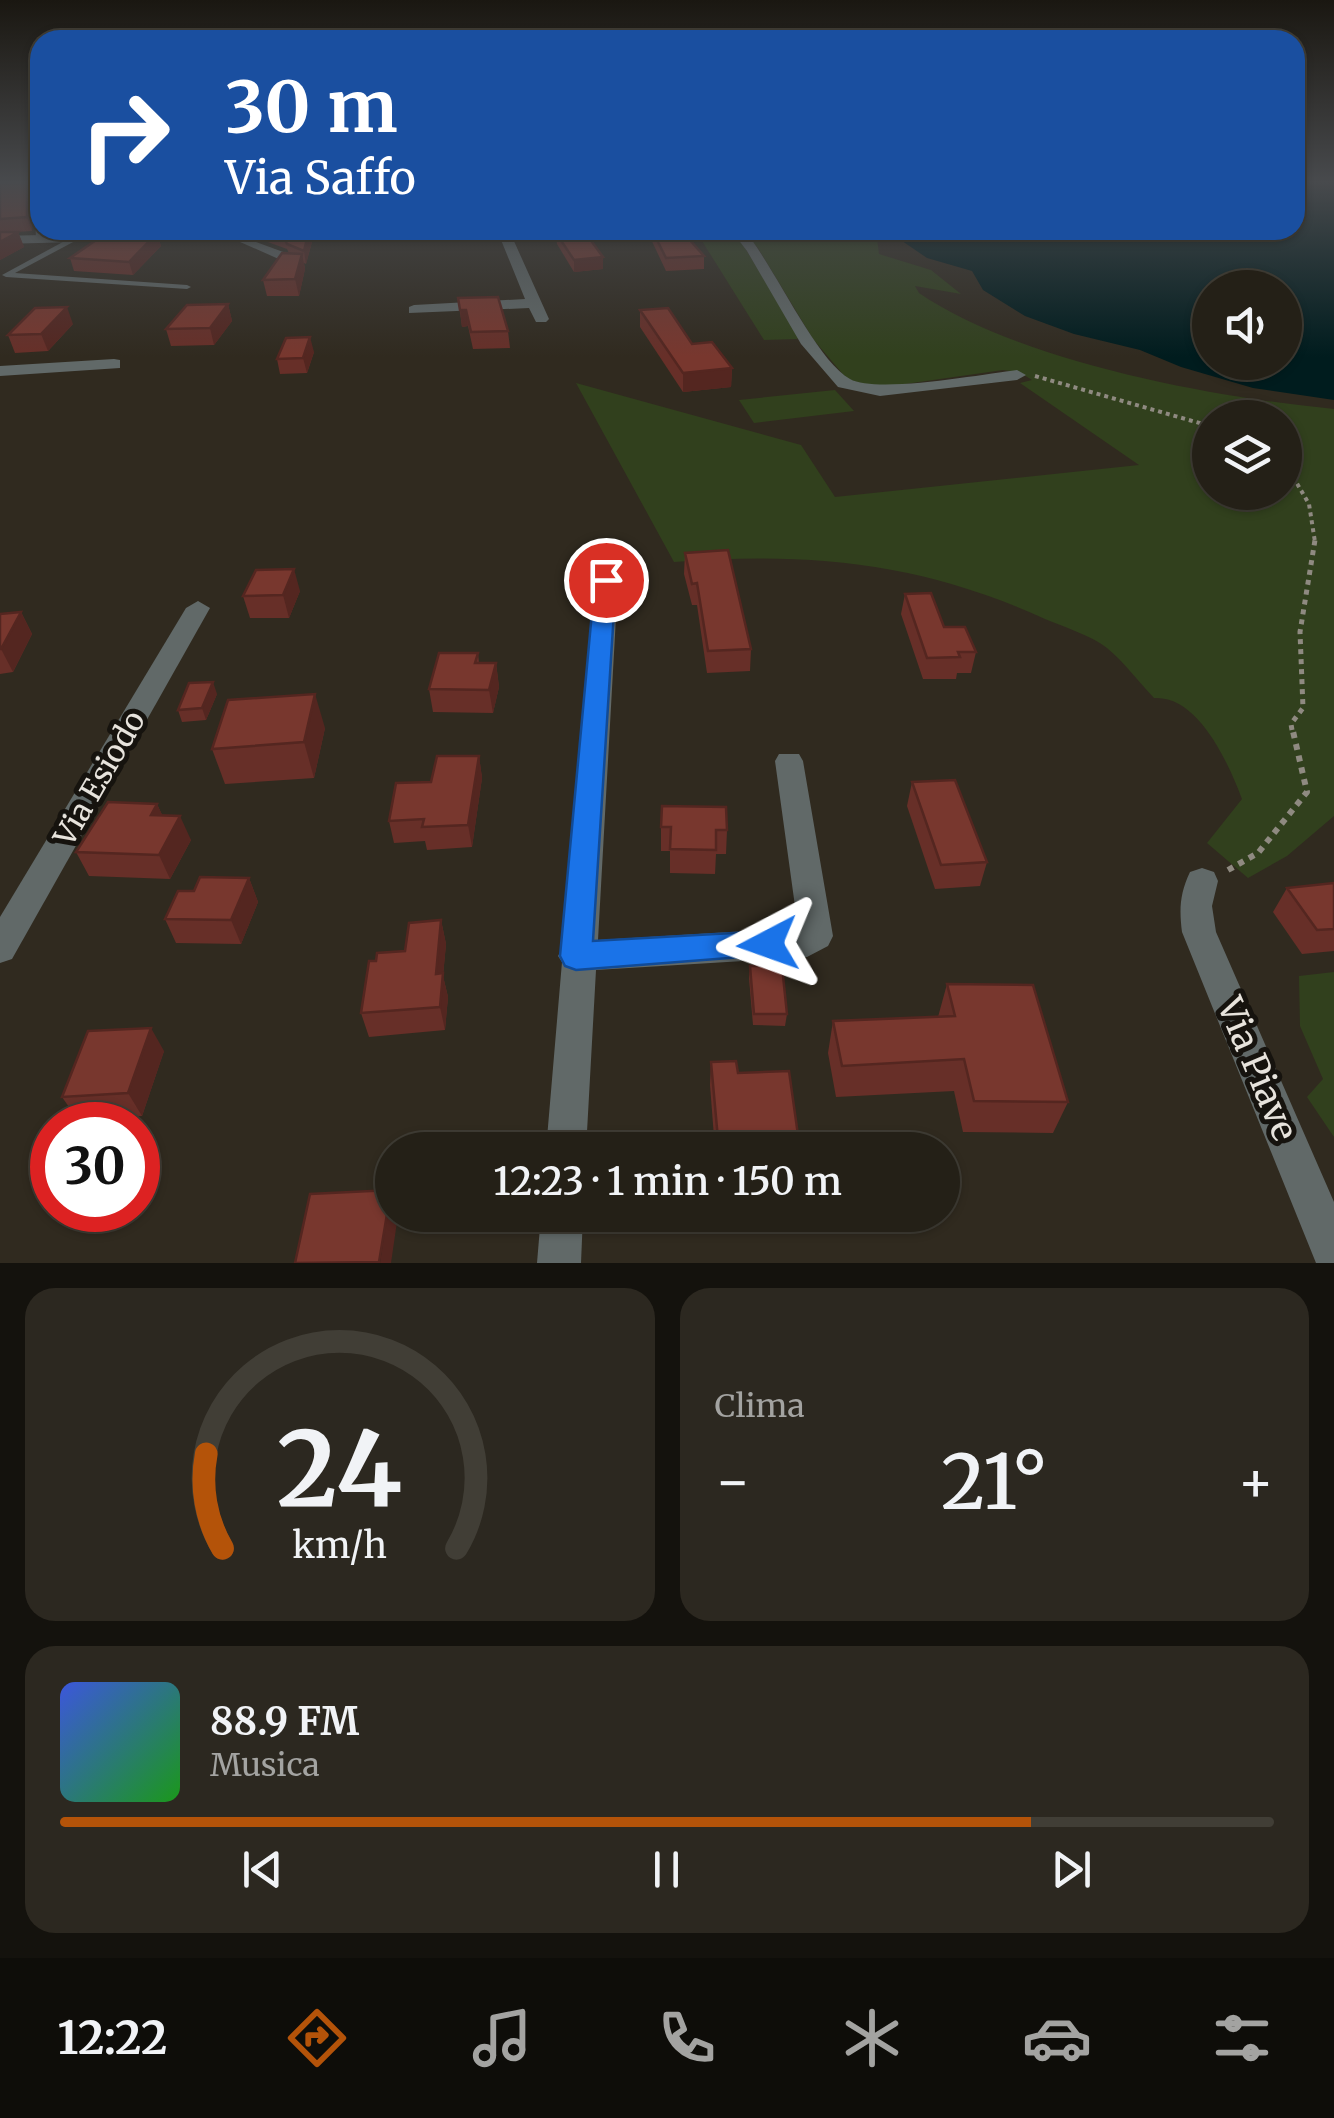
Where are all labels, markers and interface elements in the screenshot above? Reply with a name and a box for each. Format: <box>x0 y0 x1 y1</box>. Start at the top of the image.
text: 30 m <box>225 63 398 151</box>
icon: right <box>60 70 190 200</box>
text: Via Saffo <box>225 150 416 206</box>
map controls <box>1192 270 1302 510</box>
button: sound <box>1192 270 1302 380</box>
button: layers <box>1192 400 1302 510</box>
pin <box>564 538 649 623</box>
icon: arrive <box>579 553 634 608</box>
street label: Via Esiodo <box>45 704 153 853</box>
position arrow <box>716 892 820 996</box>
street label: Via Piave <box>1207 990 1307 1147</box>
speed limit sign: 30 <box>30 1102 160 1232</box>
text: 12:23 · 1 min · 150 m <box>493 1158 842 1205</box>
text: Clima <box>715 1386 805 1426</box>
text: 24 <box>277 1404 402 1534</box>
text: 21° <box>941 1435 1048 1529</box>
text: − <box>715 1447 751 1516</box>
text: + <box>1237 1447 1274 1516</box>
text: km/h <box>292 1523 387 1568</box>
text: 88.9 FM <box>210 1698 359 1745</box>
text: Musica <box>210 1745 320 1785</box>
icon: previous <box>235 1842 290 1897</box>
icon: pause <box>639 1842 694 1897</box>
icon: next <box>1044 1842 1099 1897</box>
icon: directions <box>282 2003 352 2073</box>
icon: music <box>467 2003 537 2073</box>
icon: phone <box>652 2003 722 2073</box>
icon: climate <box>837 2003 907 2073</box>
icon: car <box>1022 2003 1092 2073</box>
icon: filters <box>1207 2003 1277 2073</box>
text: 12:22 <box>57 2010 168 2066</box>

